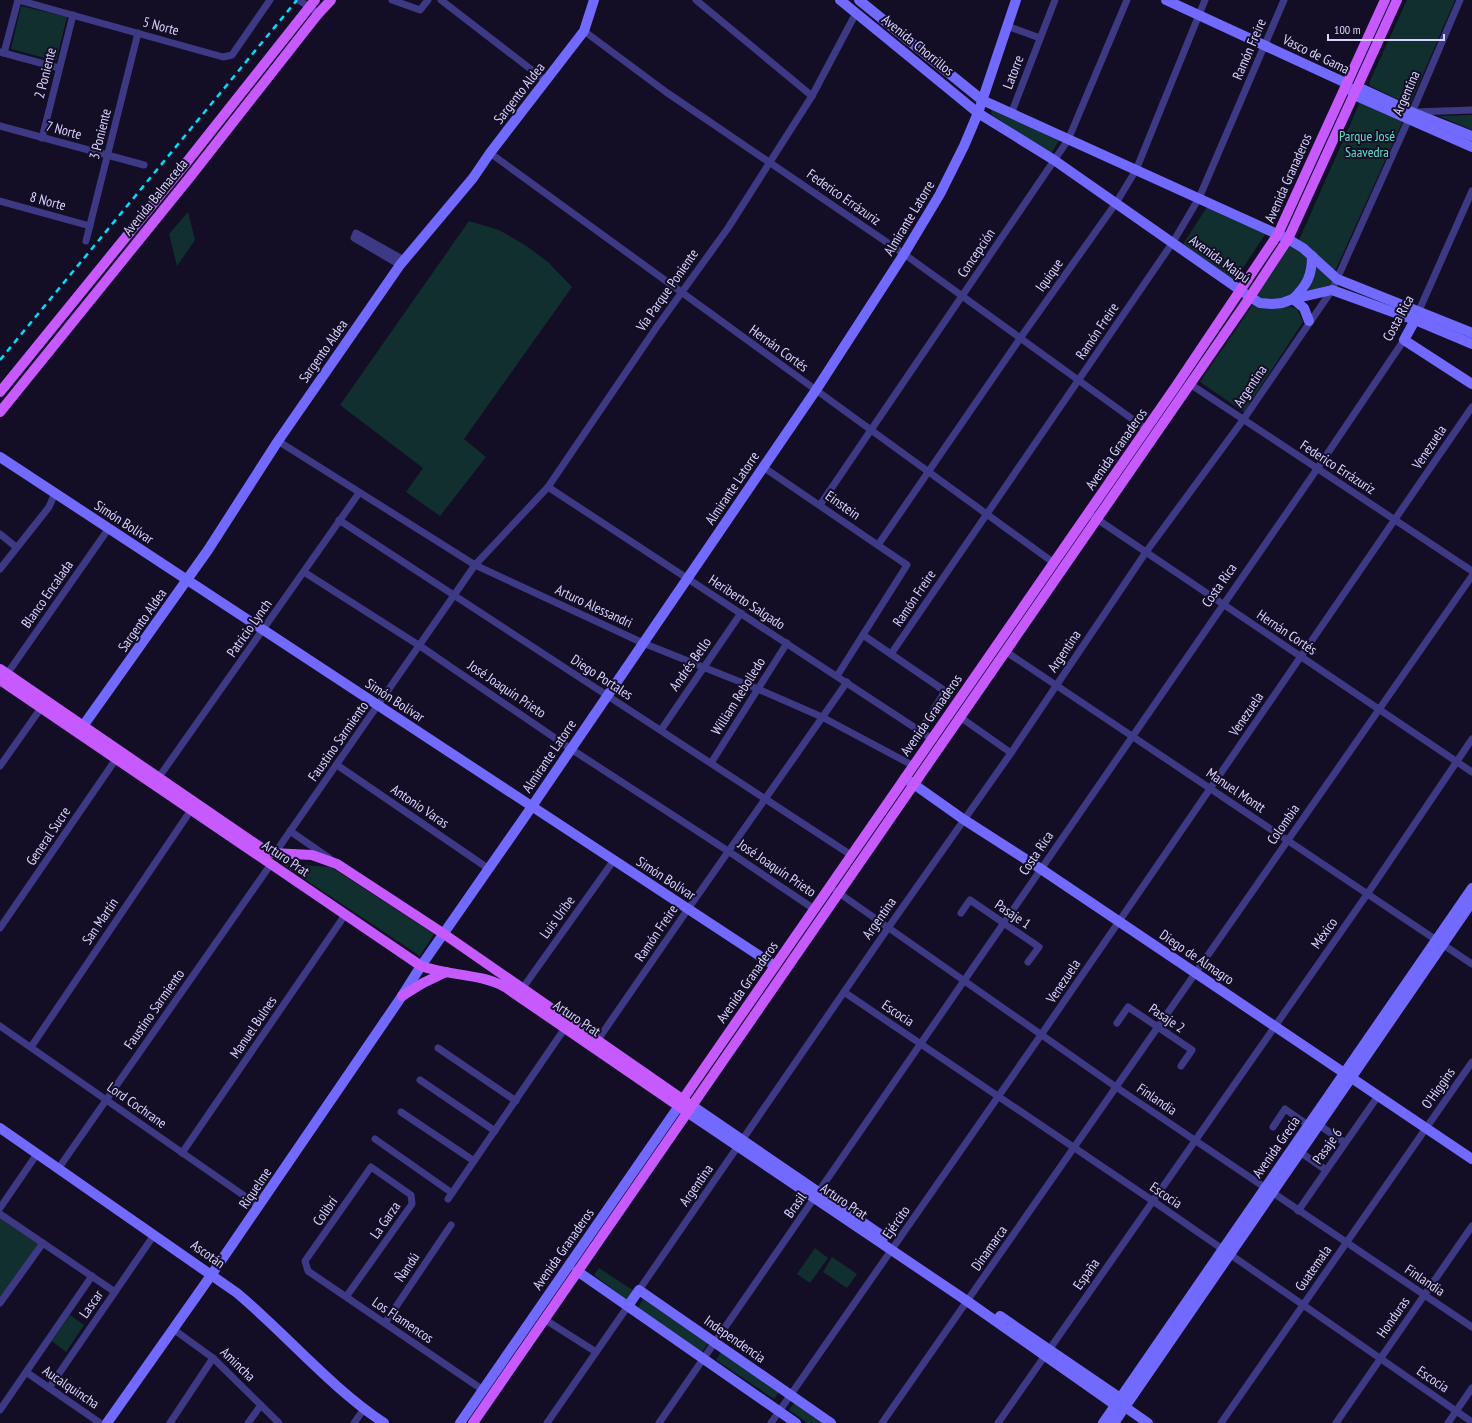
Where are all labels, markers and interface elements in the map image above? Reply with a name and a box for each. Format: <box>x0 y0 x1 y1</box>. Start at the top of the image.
street label: Avenida Chorrillos <box>878 10 958 80</box>
street label: 5 Norte <box>141 13 181 39</box>
street label: Ramón Freire <box>1228 16 1270 82</box>
scale bar <box>1328 16 1444 42</box>
text: 100 m <box>1334 22 1361 37</box>
street label: Vasco de Gama <box>1279 30 1352 78</box>
street label: 2 Poniente <box>30 45 60 100</box>
street label: Latorre <box>998 52 1028 91</box>
street label: Sargento Aldea <box>489 59 549 127</box>
street label: Argentina <box>1388 68 1424 118</box>
street label: 3 Poniente <box>85 106 115 161</box>
street label: 7 Norte <box>44 117 84 143</box>
park label: Parque José Saavedra <box>1339 127 1395 161</box>
street label: Avenida Granaderos <box>1260 130 1316 225</box>
street label: Avenida Balmaceda <box>119 155 191 239</box>
street label: Federico Errázuriz <box>803 165 885 229</box>
street label: Almirante Latorre <box>880 177 939 259</box>
street label: 8 Norte <box>28 188 68 214</box>
street label: Concepción <box>953 225 999 281</box>
street label: Avenida Maipú <box>1186 231 1254 287</box>
street label: Vía Parque Poniente <box>631 245 702 335</box>
street label: Iquique <box>1031 255 1067 295</box>
street label: Costa Rica <box>1378 292 1418 344</box>
street label: Ramón Freire <box>1071 299 1123 363</box>
street label: Sargento Aldea <box>295 316 351 386</box>
street label: Hernán Cortés <box>746 321 812 376</box>
street label: Argentina <box>1229 361 1271 411</box>
street label: Avenida Granaderos <box>1081 404 1151 493</box>
street label: Venezuela <box>1407 422 1450 473</box>
street label: Federico Errázuriz <box>1297 436 1379 498</box>
street label: Almirante Latorre <box>701 448 763 528</box>
street label: Einstein <box>822 487 864 523</box>
street label: Simón Bolívar <box>91 496 157 548</box>
street label: Blanco Encalada <box>17 557 77 631</box>
street label: Costa Rica <box>1197 560 1241 610</box>
street label: Ramón Freire <box>888 566 940 630</box>
street label: Heriberto Salgado <box>705 571 789 633</box>
street label: Arturo Alessandri <box>553 580 635 632</box>
street label: Sargento Aldea <box>114 585 170 655</box>
street label: Patricio Lynch <box>223 596 275 660</box>
street label: Hernán Cortés <box>1254 605 1321 659</box>
street label: Argentina <box>1043 626 1085 676</box>
street label: Andrés Bello <box>665 634 715 694</box>
street label: Diego Portales <box>568 650 637 704</box>
street label: William Rebolledo <box>707 654 769 738</box>
street label: José Joaquín Prieto <box>464 656 550 722</box>
street label: Avenida Granaderos <box>896 670 966 759</box>
street label: Simón Bolívar <box>362 674 428 726</box>
street label: Venezuela <box>1224 689 1267 740</box>
street label: Faustino Sarmiento <box>304 698 372 784</box>
street label: Almirante Latorre <box>518 716 580 796</box>
street label: Manuel Montt <box>1203 764 1269 816</box>
street label: Antonio Varas <box>388 780 453 832</box>
street label: Colombia <box>1263 800 1303 848</box>
street label: General Sucre <box>22 803 74 869</box>
street label: Costa Rica <box>1015 827 1057 879</box>
street label: José Joaquín Prieto <box>734 835 820 901</box>
street label: Arturo Prat <box>259 836 313 880</box>
street label: Simón Bolívar <box>633 852 699 904</box>
street label: Luis Uribe <box>535 892 579 942</box>
street label: San Martín <box>78 894 122 948</box>
street label: Argentina <box>858 894 900 942</box>
street label: Pasaje 1 <box>991 895 1035 933</box>
street label: Ramón Freire <box>630 901 682 965</box>
street label: México <box>1307 914 1341 952</box>
street label: Diego de Almagro <box>1156 925 1238 989</box>
street label: Avenida Granaderos <box>712 937 782 1026</box>
street label: Venezuela <box>1041 956 1084 1007</box>
street label: Faustino Sarmiento <box>120 966 188 1052</box>
street label: Manuel Bulnes <box>226 992 281 1062</box>
street label: Arturo Prat <box>550 996 604 1040</box>
street label: Escocia <box>878 996 918 1030</box>
street label: Pasaje 2 <box>1145 999 1189 1037</box>
street label: O'Higgins <box>1417 1064 1459 1112</box>
street label: Lord Cochrane <box>104 1078 170 1132</box>
street label: Finlandia <box>1133 1079 1181 1119</box>
street label: Avenida Grecia <box>1248 1113 1304 1181</box>
street label: Pasaje 6 <box>1308 1124 1346 1168</box>
street label: Argentina <box>675 1161 717 1209</box>
street label: Riquelme <box>235 1164 275 1212</box>
street label: Escocia <box>1146 1178 1186 1212</box>
street label: Arturo Prat <box>817 1179 871 1223</box>
street label: Brasil <box>780 1188 811 1221</box>
street label: Colibrí <box>309 1193 341 1229</box>
street label: La Garza <box>366 1198 404 1242</box>
street label: Ejército <box>878 1202 914 1242</box>
street label: Avenida Granaderos <box>528 1204 598 1293</box>
street label: Dinamarca <box>967 1222 1011 1274</box>
street label: Ascotán <box>187 1236 229 1272</box>
street label: Guatemala <box>1291 1242 1335 1294</box>
street label: Ñandú <box>391 1249 423 1285</box>
street label: España <box>1069 1255 1103 1293</box>
street label: Finlandia <box>1401 1260 1449 1300</box>
street label: Lascar <box>75 1286 107 1322</box>
street label: Los Flamencos <box>369 1293 437 1347</box>
street label: Honduras <box>1372 1293 1414 1341</box>
street label: Independencia <box>701 1311 769 1367</box>
street label: Amincha <box>217 1343 259 1385</box>
street label: Aucalquincha <box>39 1361 103 1413</box>
street label: Escocia <box>1413 1362 1453 1396</box>

